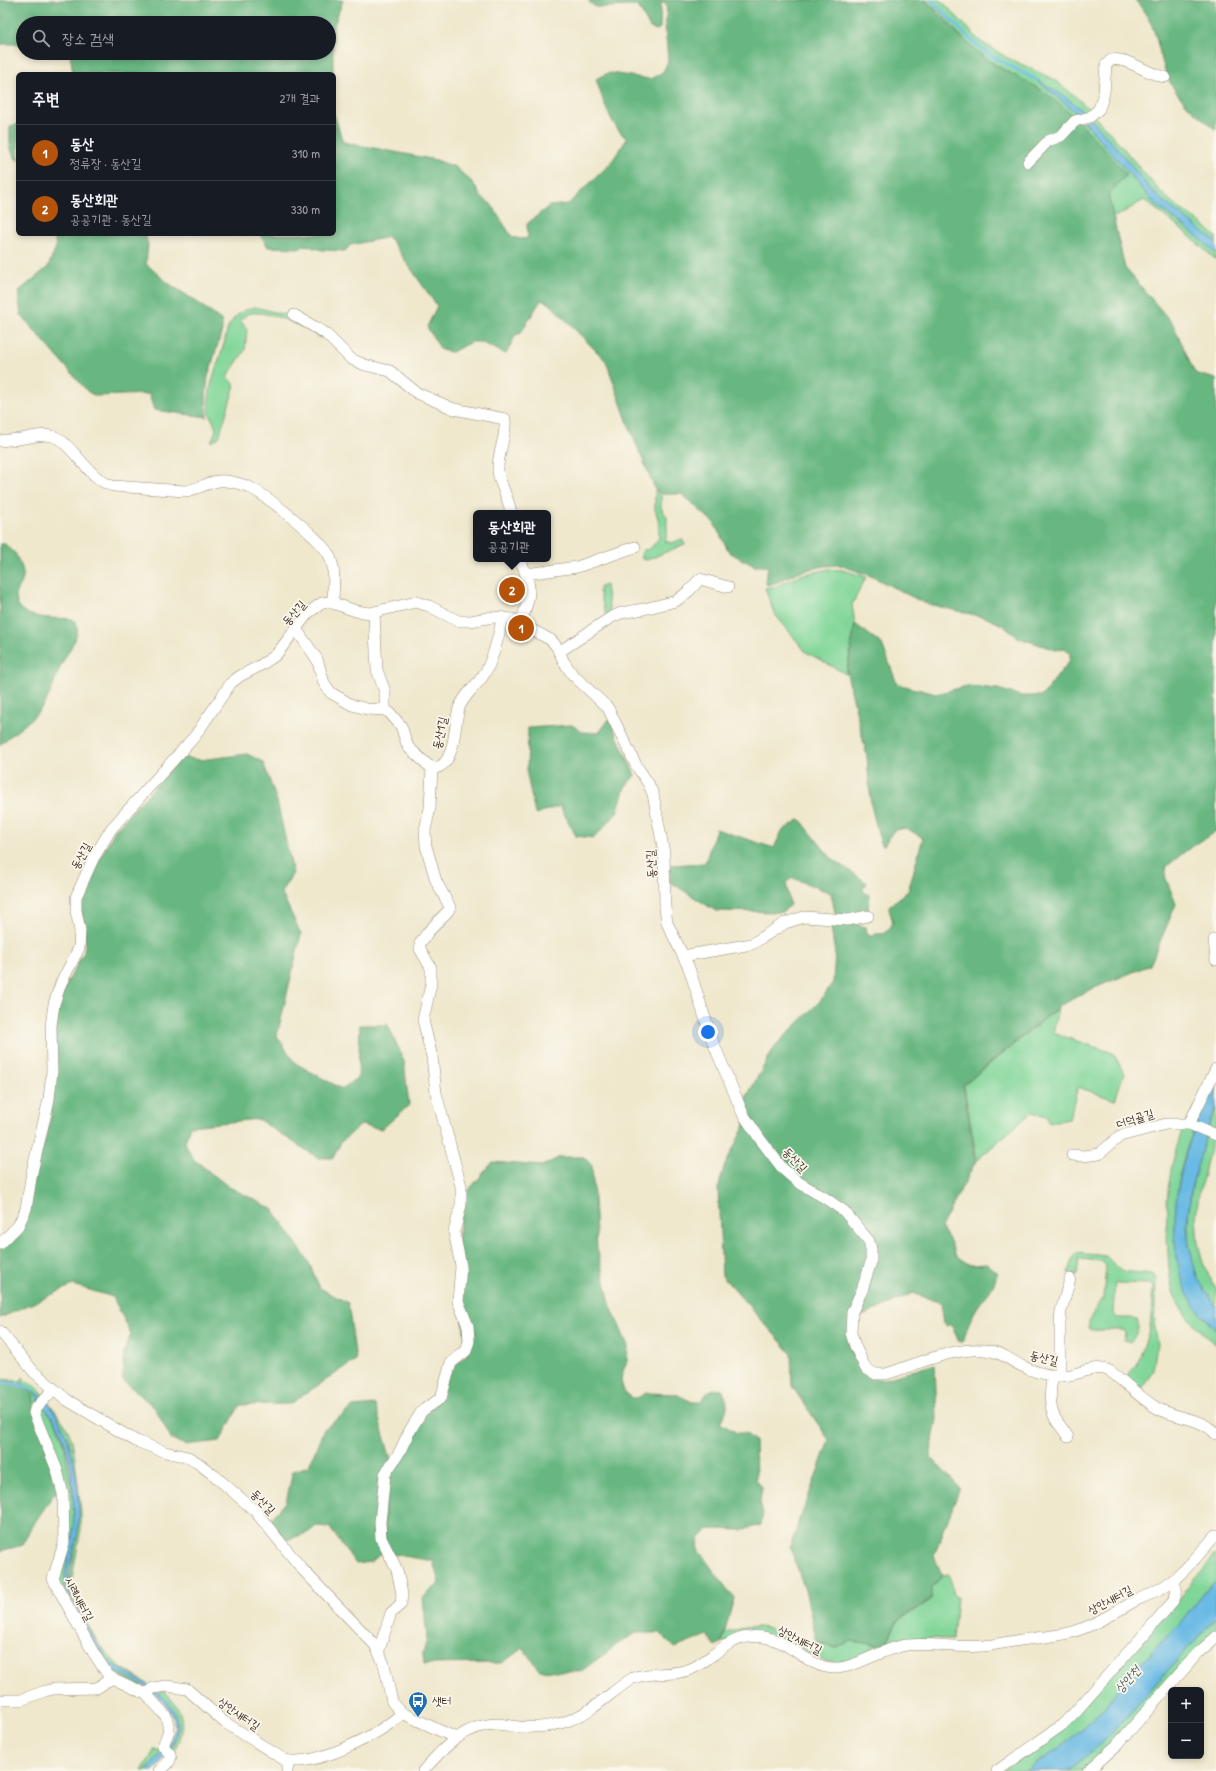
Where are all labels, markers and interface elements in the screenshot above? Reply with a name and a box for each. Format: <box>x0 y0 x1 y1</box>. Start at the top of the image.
search box <box>16 16 336 60</box>
icon: search <box>30 27 52 49</box>
text: 장소 검색 <box>62 28 114 49</box>
text: 주변 <box>32 87 59 110</box>
text: 2개 결과 <box>280 89 320 107</box>
text: 동산 <box>70 133 94 154</box>
text: 1 <box>43 144 47 162</box>
text: 310 m <box>292 144 320 162</box>
text: 정류장 · 동산길 <box>70 154 141 172</box>
text: 동산회관 <box>70 189 118 210</box>
text: 2 <box>42 200 48 218</box>
text: 330 m <box>291 200 320 218</box>
text: 공공기관 · 동산길 <box>70 210 152 228</box>
popup <box>473 510 551 562</box>
text: 동산회관 <box>488 516 536 537</box>
text: 공공기관 <box>488 537 530 555</box>
pin: 2 <box>499 575 525 605</box>
street label: 동산길 <box>278 596 310 629</box>
pin: 1 <box>508 613 534 643</box>
street label: 동산1길 <box>428 714 451 751</box>
street label: 동산길 <box>66 839 95 873</box>
street label: 동산길 <box>641 849 660 879</box>
your location <box>698 1022 718 1042</box>
street label: 더덕골길 <box>1114 1104 1156 1133</box>
street label: 동산길 <box>779 1143 812 1176</box>
street label: 동산길 <box>1028 1346 1060 1369</box>
street label: 동산길 <box>247 1485 280 1518</box>
street label: 시례새터길 <box>61 1573 98 1624</box>
street label: 상안새터길 <box>1084 1581 1135 1618</box>
street label: 상안새터길 <box>775 1621 826 1658</box>
water label: 상안천 <box>1110 1660 1145 1697</box>
map controls <box>1168 1687 1204 1759</box>
button: + <box>1168 1687 1204 1723</box>
bus stop icon: 샛터 <box>407 1690 429 1718</box>
place label: 샛터 <box>432 1692 451 1709</box>
street label: 상안새터길 <box>215 1693 264 1735</box>
button: − <box>1168 1723 1204 1759</box>

